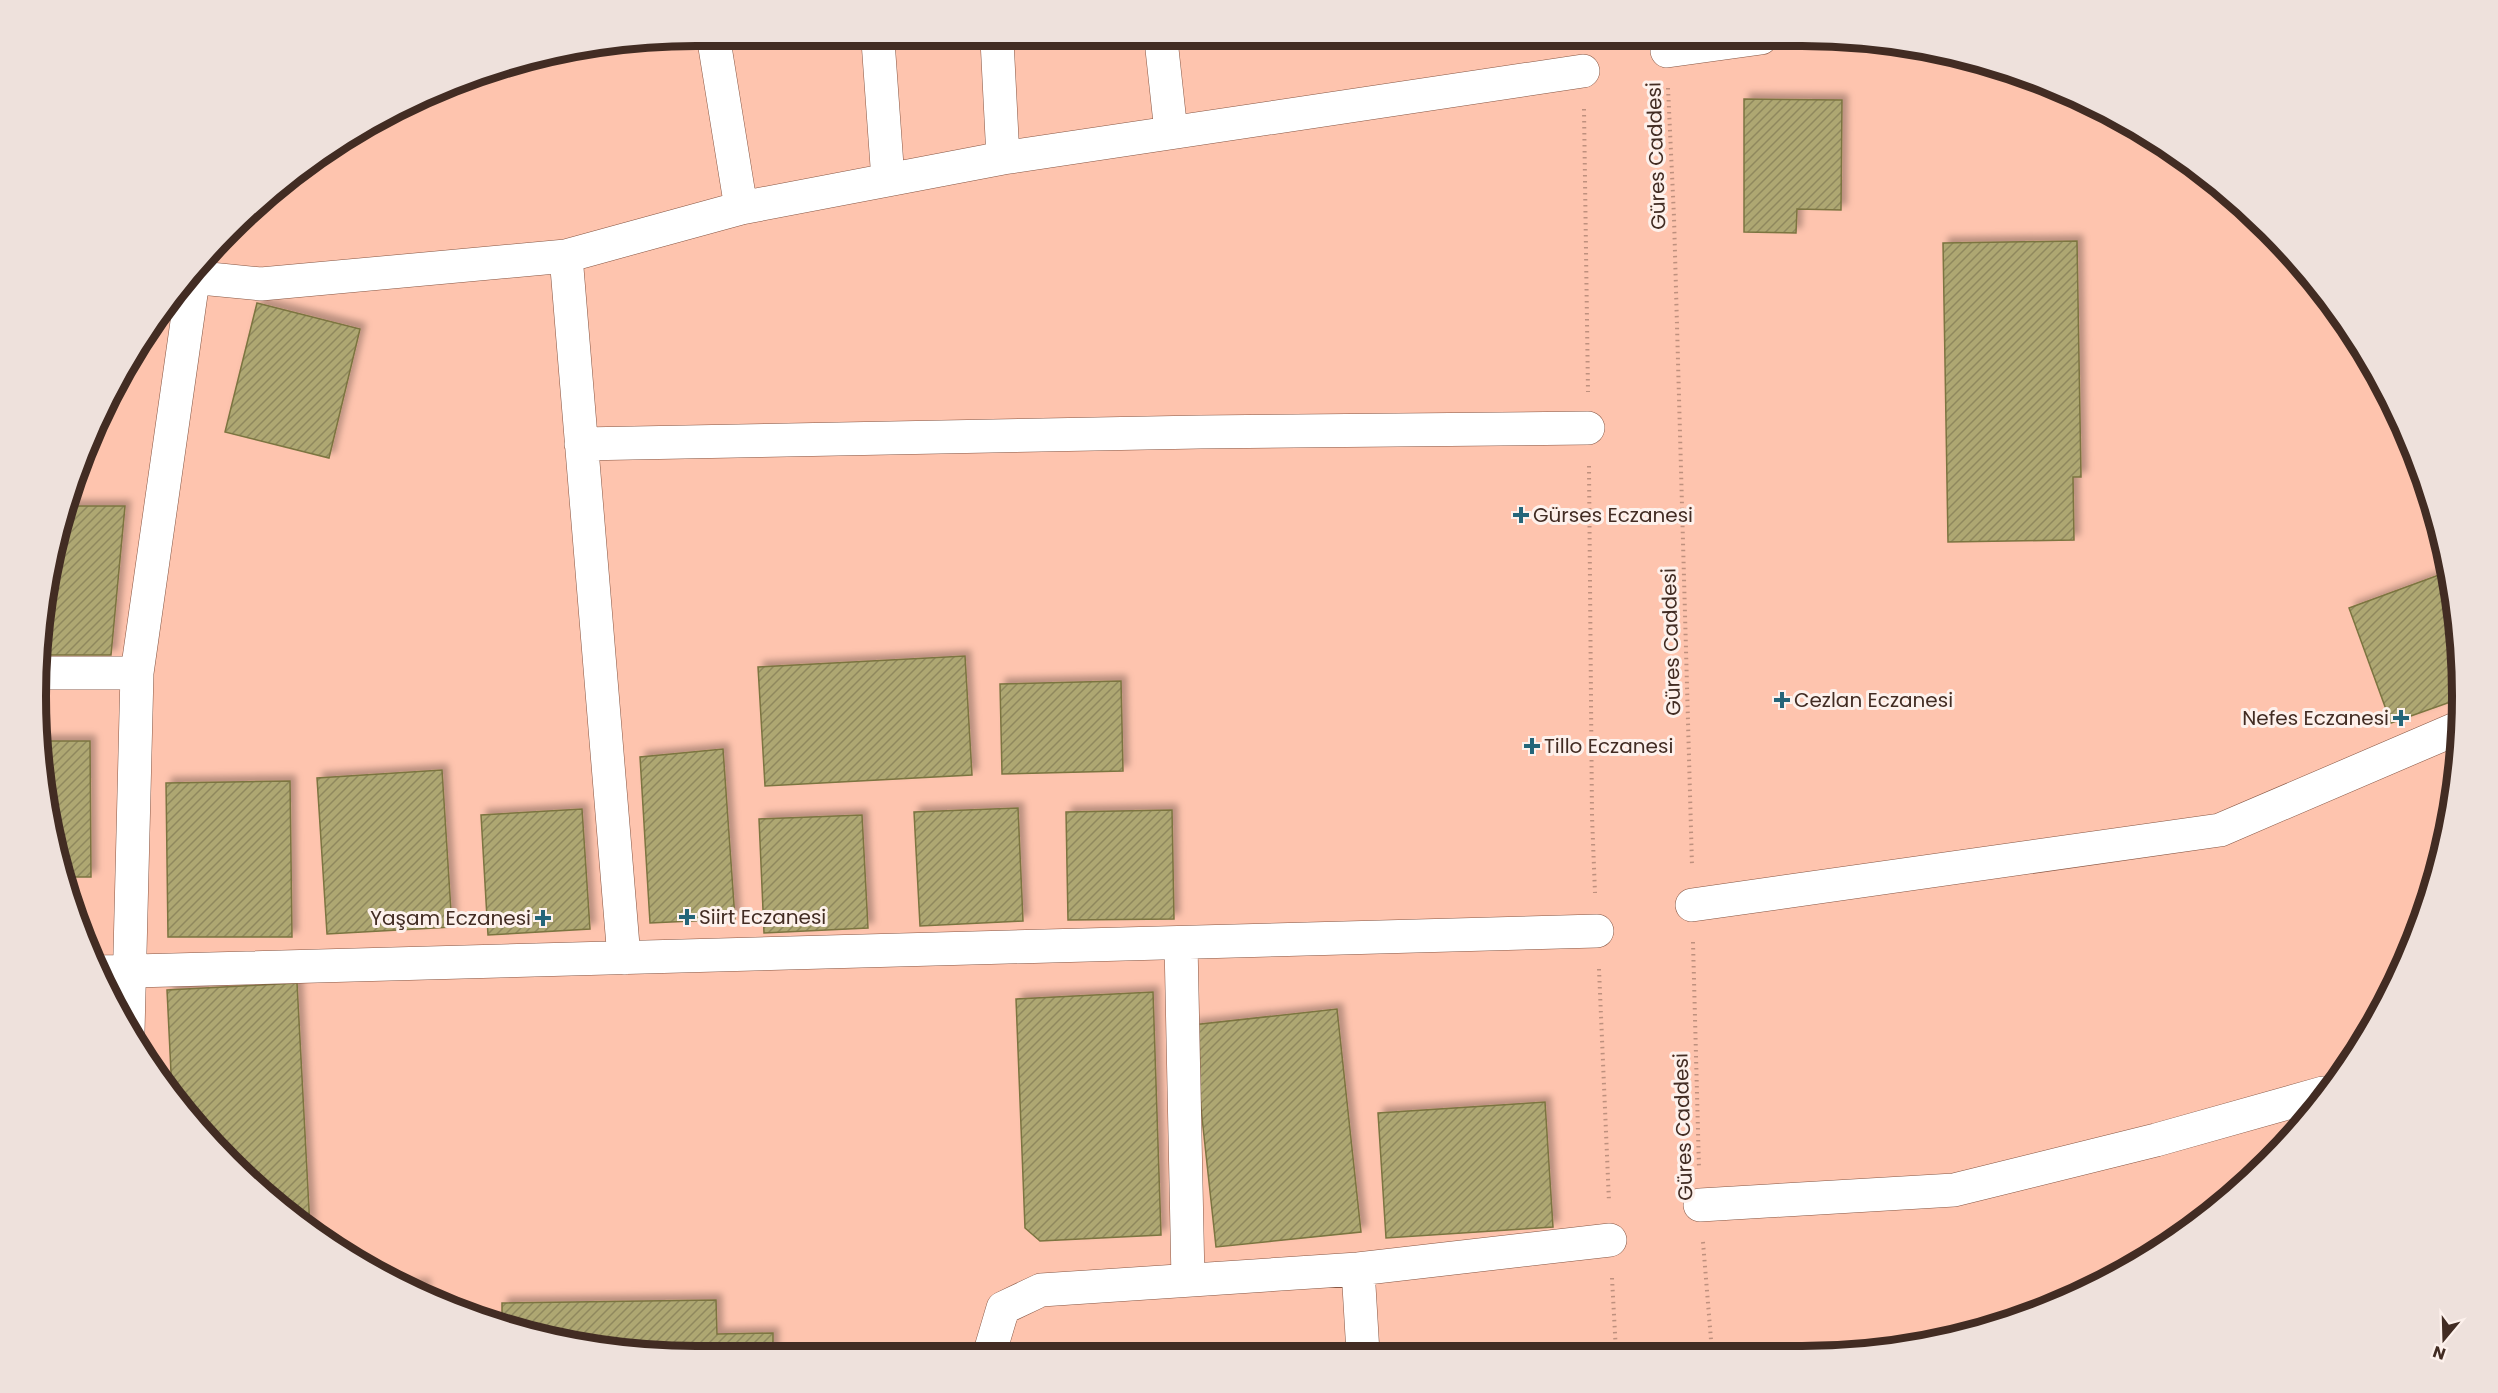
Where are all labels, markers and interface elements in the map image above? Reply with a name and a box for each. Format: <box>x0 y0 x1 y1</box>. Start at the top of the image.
street label: Güres Caddesi <box>1639 82 1673 230</box>
place label: Gürses Eczanesi <box>1533 501 1693 529</box>
marker: Gürses Eczanesi <box>1514 508 1528 522</box>
street label: Güres Caddesi <box>1654 568 1688 716</box>
place label: Cezlan Eczanesi <box>1794 686 1953 714</box>
marker: Cezlan Eczanesi <box>1775 693 1789 707</box>
place label: Nefes Eczanesi <box>2242 704 2389 732</box>
marker: Nefes Eczanesi <box>2394 711 2408 725</box>
place label: Tillo Eczanesi <box>1544 732 1673 760</box>
marker: Tillo Eczanesi <box>1525 739 1539 753</box>
place label: Siirt Eczanesi <box>699 903 826 931</box>
place label: Yaşam Eczanesi <box>370 904 531 932</box>
marker: Siirt Eczanesi <box>680 910 694 924</box>
marker: Yaşam Eczanesi <box>536 911 550 925</box>
street label: Güres Caddesi <box>1666 1053 1700 1201</box>
north arrow <box>2414 1309 2474 1369</box>
text: N <box>2430 1340 2449 1366</box>

